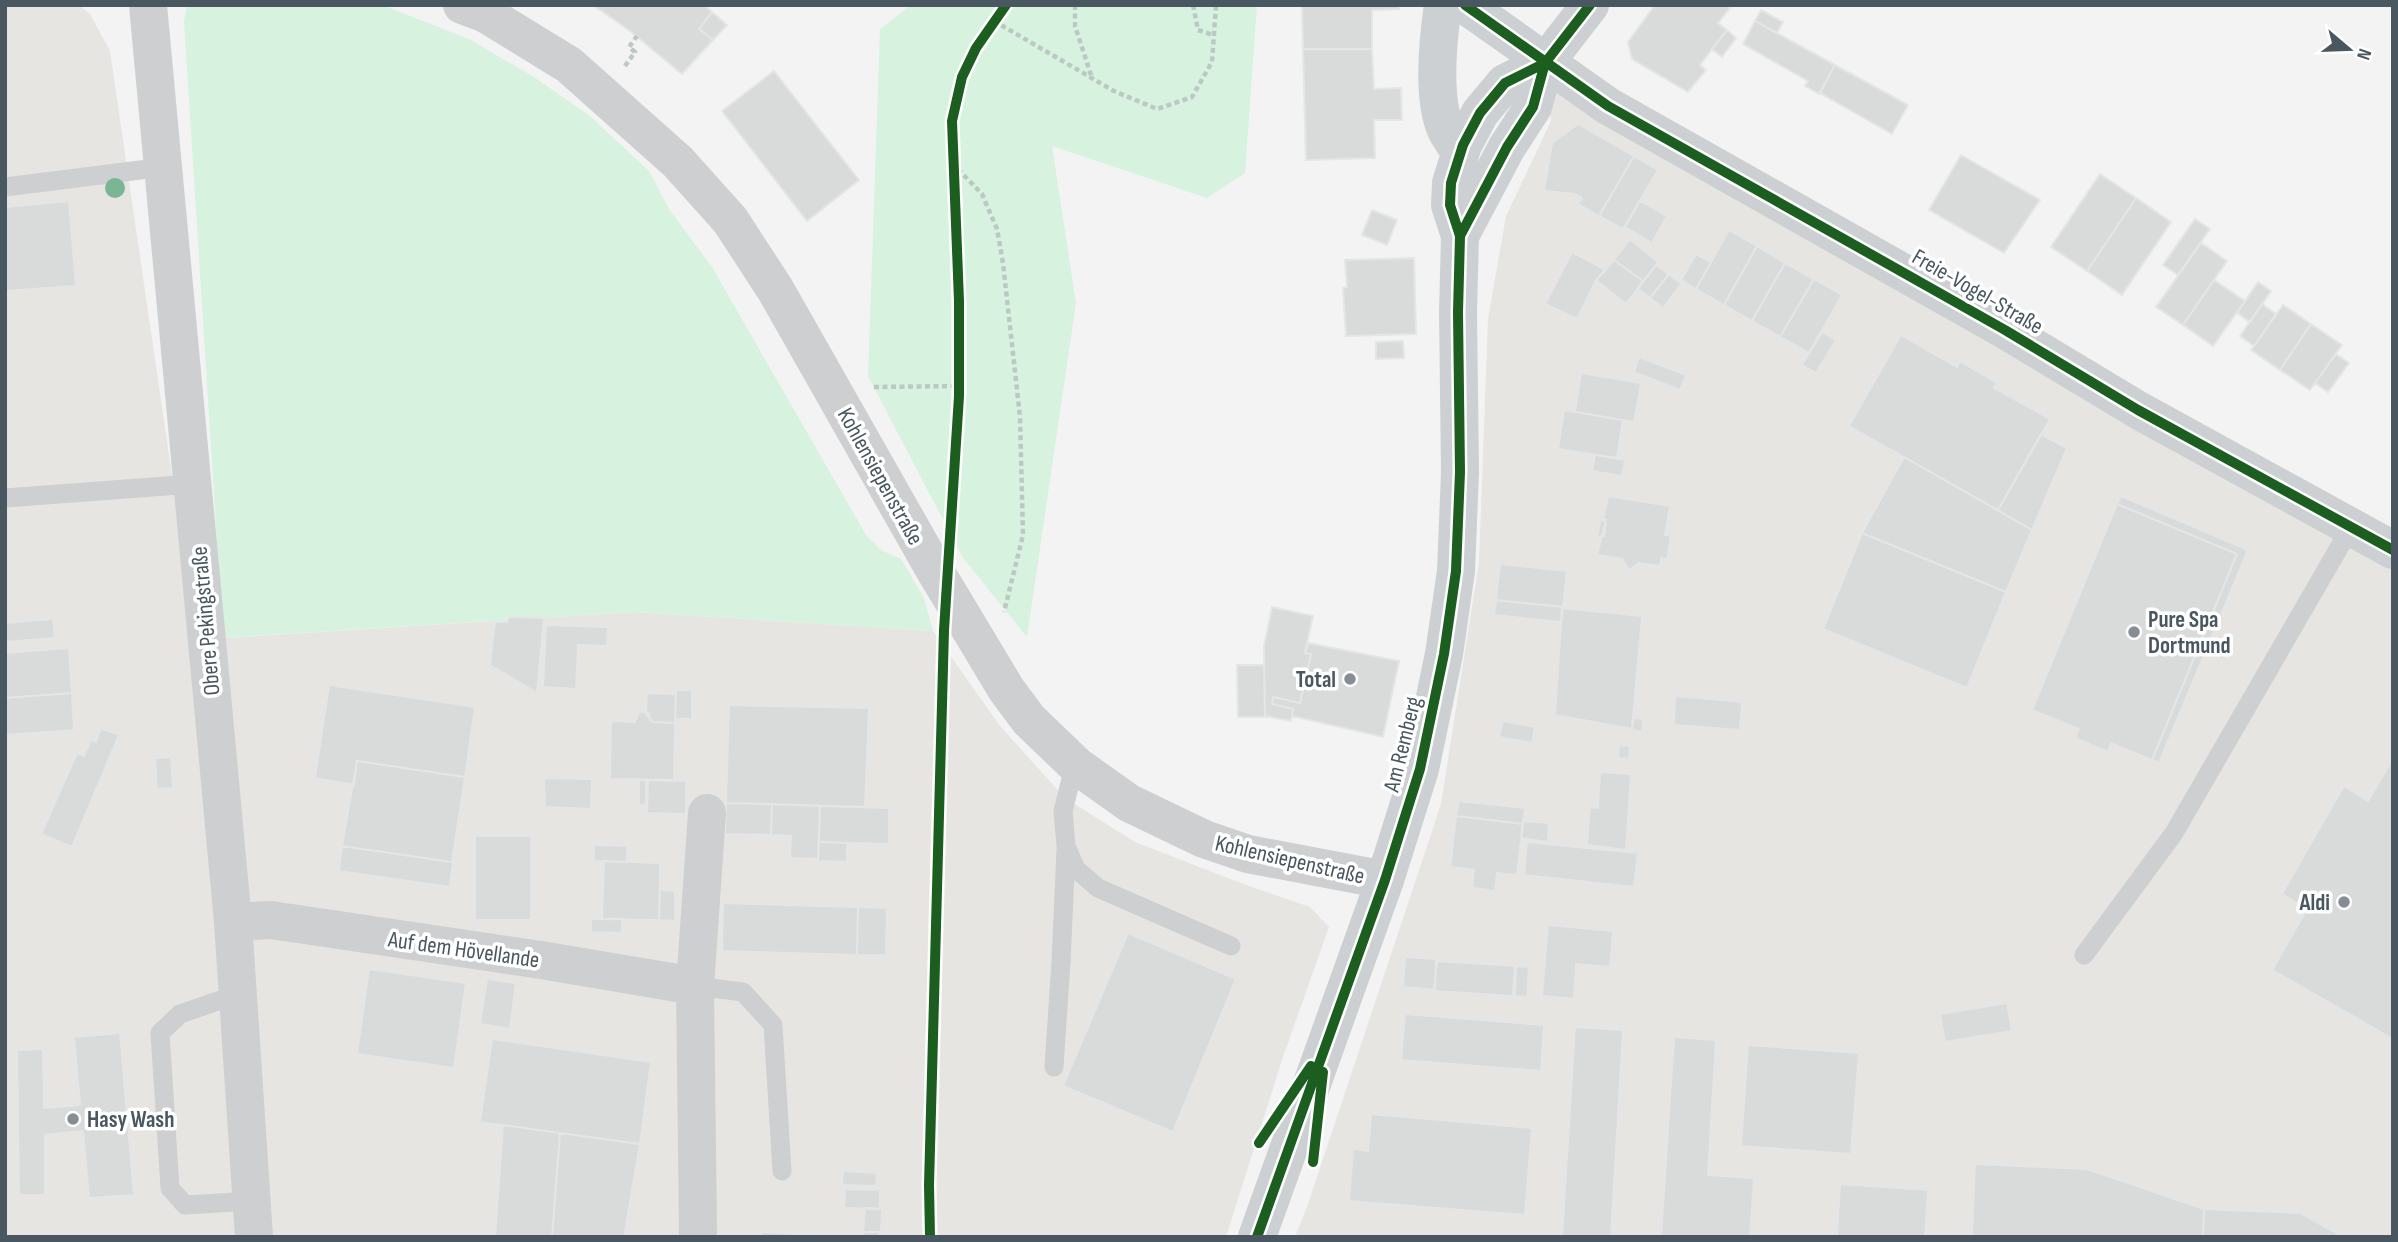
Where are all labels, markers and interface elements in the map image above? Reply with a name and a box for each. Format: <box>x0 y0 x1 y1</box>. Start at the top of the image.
north arrow <box>2314 14 2384 84</box>
text: N <box>2351 46 2376 63</box>
street label: Freie-Vogel-Straße <box>1907 243 2048 341</box>
street label: Kohlensiepenstraße <box>831 403 929 550</box>
street label: Obere Pekingstraße <box>186 545 226 697</box>
place label: Pure Spa Dortmund <box>2148 606 2231 660</box>
marker: Pure Spa Dortmund <box>2126 624 2142 640</box>
place label: Total <box>1296 666 1336 694</box>
marker: Total <box>1342 671 1358 687</box>
street label: Am Remberg <box>1377 694 1428 796</box>
street label: Kohlensiepenstraße <box>1212 829 1367 891</box>
place label: Aldi <box>2298 889 2330 917</box>
marker: Aldi <box>2336 894 2352 910</box>
street label: Auf dem Hövellande <box>386 925 541 974</box>
place label: Hasy Wash <box>87 1106 174 1134</box>
marker: Hasy Wash <box>65 1111 81 1127</box>

